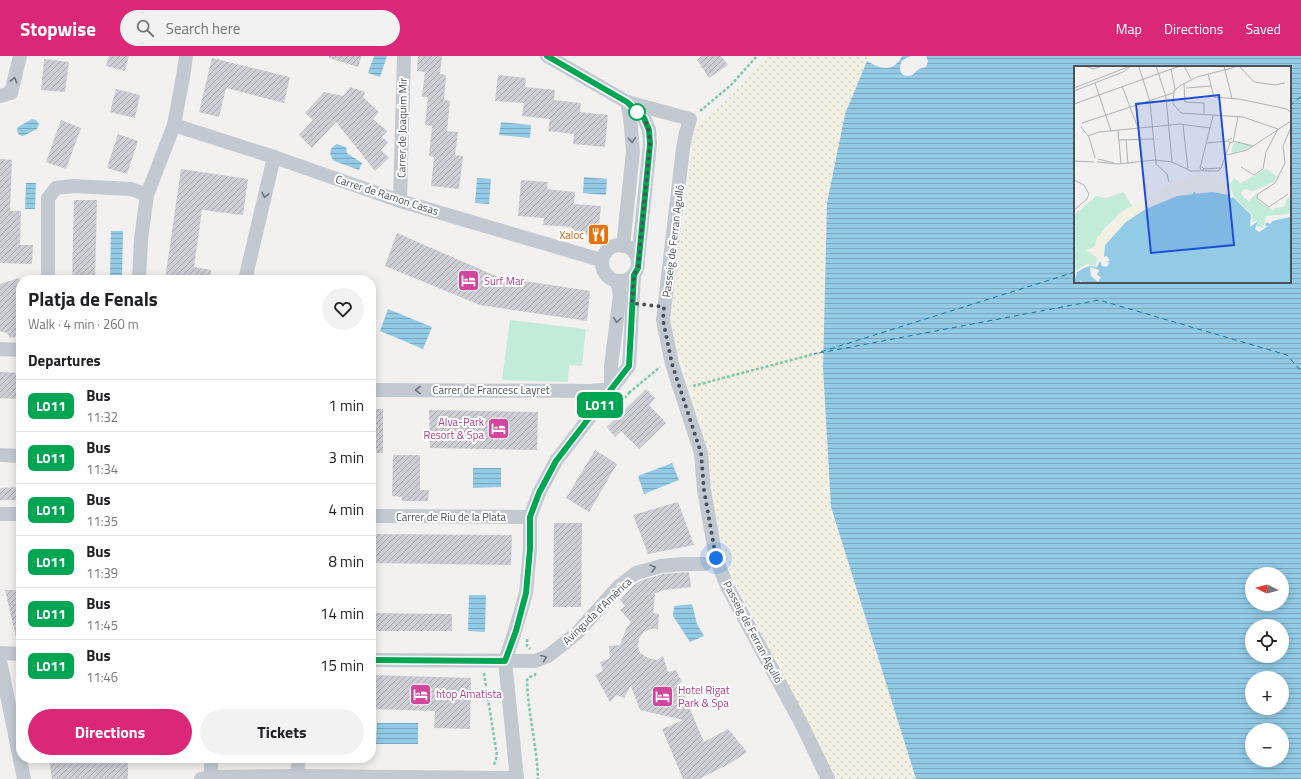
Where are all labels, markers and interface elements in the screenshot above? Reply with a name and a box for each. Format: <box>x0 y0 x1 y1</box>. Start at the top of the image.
search box <box>120 10 400 46</box>
text: Stopwise <box>20 14 96 43</box>
icon: search <box>134 17 156 39</box>
text: Search here <box>166 17 240 40</box>
text: Map <box>1116 18 1142 39</box>
text: Directions <box>1164 18 1223 39</box>
text: Saved <box>1245 18 1281 39</box>
inset map <box>1074 66 1291 283</box>
one-way arrow <box>9 77 18 84</box>
street label: Carrer de Joaquim Mir <box>393 78 411 178</box>
unlabelled marker <box>628 103 646 121</box>
one-way arrow <box>627 137 636 143</box>
street label: Carrer de Ramon Casas <box>333 171 441 219</box>
street label: Passeig de Ferran Agulló <box>658 184 688 298</box>
one-way arrow <box>261 192 269 198</box>
restaurant icon: Xaloc <box>586 222 612 248</box>
place label: Xaloc <box>559 227 584 243</box>
hotel icon: Surf Mar <box>456 268 482 294</box>
place label: Surf Mar <box>484 273 524 289</box>
text: Platja de Fenals <box>28 284 158 313</box>
button: heart <box>322 288 364 330</box>
text: Walk · 4 min · 260 m <box>28 314 139 334</box>
one-way arrow <box>613 317 622 323</box>
text: Departures <box>28 349 101 372</box>
street label: Carrer de Francesc Layret <box>432 382 550 398</box>
text: Bus <box>86 384 111 407</box>
one-way arrow <box>415 386 421 394</box>
line badge: L011 <box>572 392 628 418</box>
text: 1 min <box>328 394 364 417</box>
text: L011 <box>585 394 615 415</box>
text: L011 <box>36 395 66 416</box>
text: 11:32 <box>86 407 118 427</box>
place label: Alva-Park Resort & Spa <box>424 414 485 443</box>
hotel icon: Alva-Park Resort & Spa <box>486 415 512 441</box>
text: Bus <box>86 436 111 459</box>
text: 3 min <box>328 446 364 469</box>
text: L011 <box>36 447 66 468</box>
text: 11:34 <box>86 459 118 479</box>
text: Bus <box>86 488 111 511</box>
text: 4 min <box>328 498 364 521</box>
text: L011 <box>36 499 66 520</box>
street label: Carrer de Riu de la Plata <box>396 509 507 525</box>
text: 11:35 <box>86 511 118 531</box>
text: Bus <box>86 540 111 563</box>
your location <box>706 548 726 568</box>
text: 8 min <box>328 550 364 573</box>
text: L011 <box>36 551 66 572</box>
text: 11:39 <box>86 563 118 583</box>
one-way arrow <box>649 564 656 573</box>
north arrow <box>1245 567 1289 611</box>
map controls <box>1245 567 1289 767</box>
street label: Avinguda d'Amèrica <box>559 573 636 648</box>
street label: Passeig de Ferran Agulló <box>719 578 787 686</box>
text: Bus <box>86 592 111 615</box>
text: 14 min <box>320 602 364 625</box>
text: L011 <box>36 603 66 624</box>
text: 11:45 <box>86 615 118 635</box>
button: locate <box>1245 619 1289 663</box>
text: Bus <box>86 644 111 667</box>
text: 15 min <box>320 654 364 677</box>
one-way arrow <box>540 654 547 662</box>
text: L011 <box>36 655 66 676</box>
text: 11:46 <box>86 667 118 687</box>
button: + <box>1245 671 1289 715</box>
hotel icon: htop Amatista <box>408 681 434 707</box>
place label: Hotel Rigat Park & Spa <box>678 682 730 711</box>
hotel icon: Hotel Rigat Park & Spa <box>649 683 675 709</box>
place label: htop Amatista <box>436 686 502 702</box>
button: Directions <box>28 709 192 755</box>
button: Tickets <box>200 709 364 755</box>
button: − <box>1245 723 1289 767</box>

